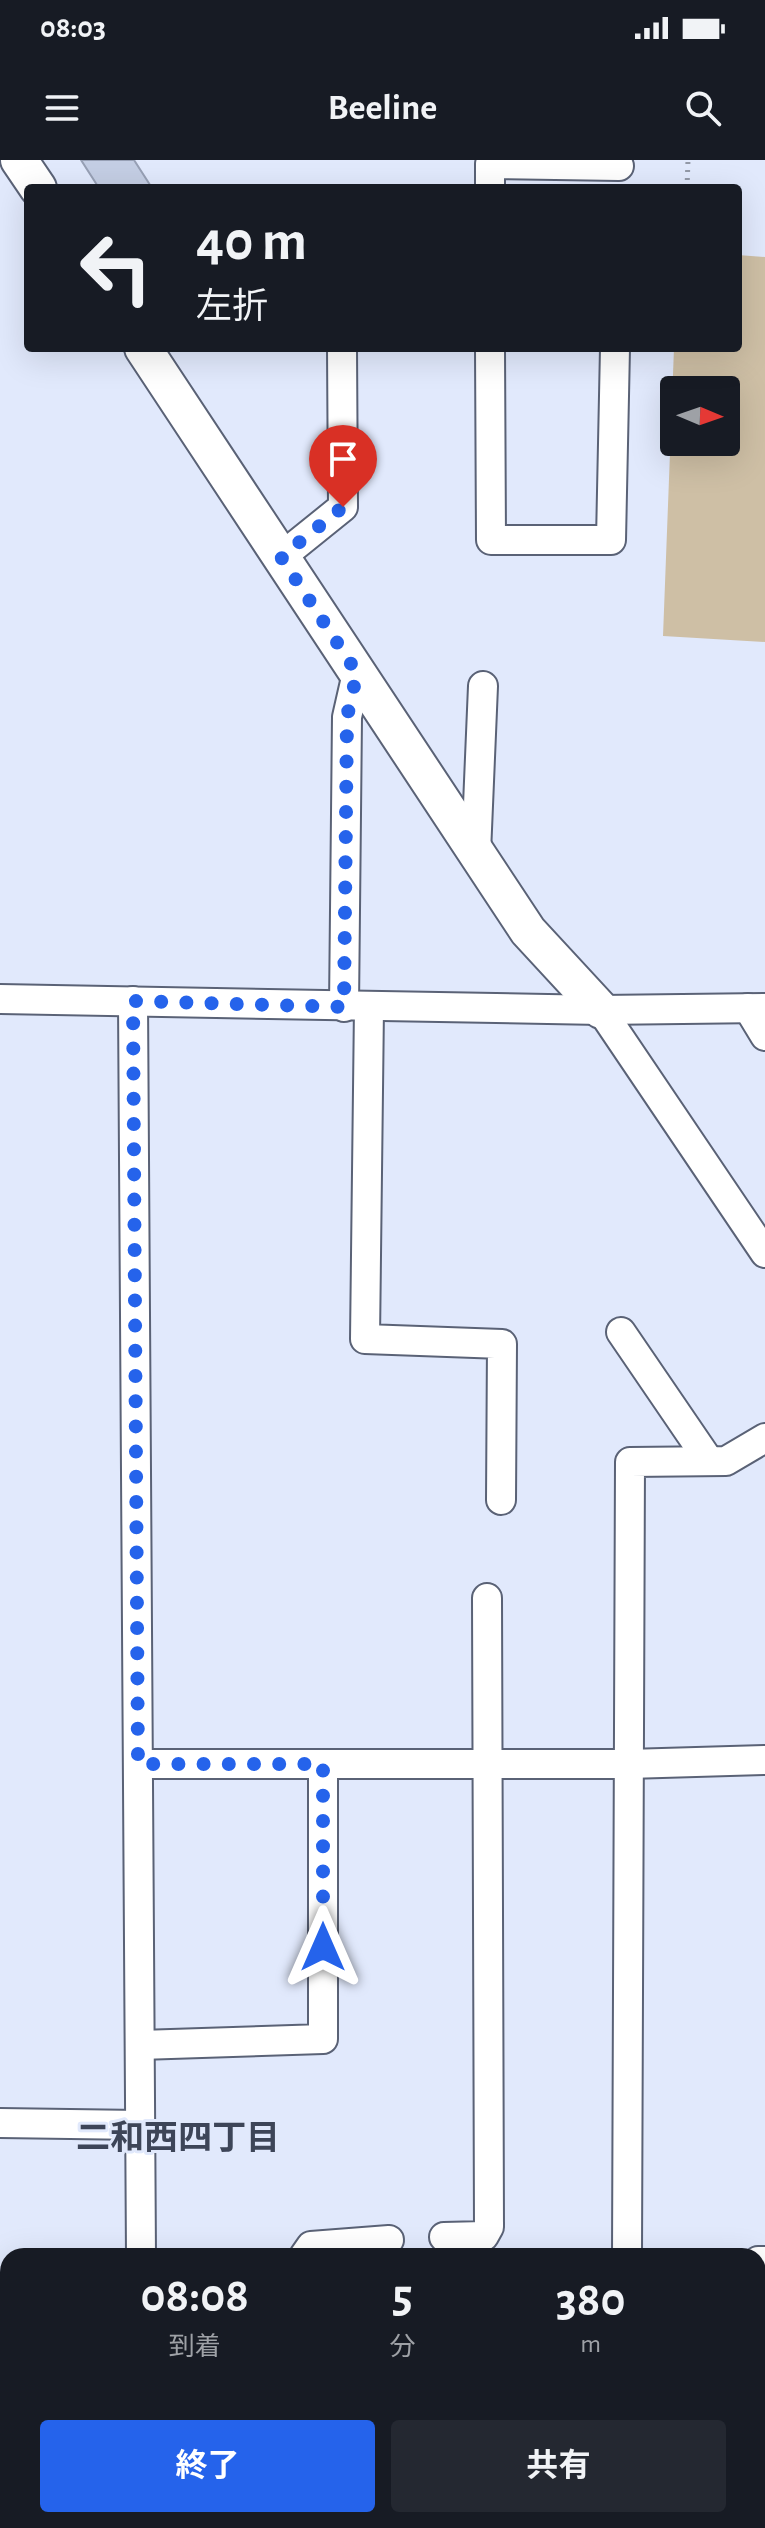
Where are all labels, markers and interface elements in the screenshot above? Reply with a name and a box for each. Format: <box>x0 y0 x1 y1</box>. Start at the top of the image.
text: 08:03 <box>40 13 106 43</box>
icon: menu <box>40 86 84 130</box>
icon: search <box>681 86 725 130</box>
text: Beeline <box>328 90 437 126</box>
text: 40 m <box>196 214 307 270</box>
icon: left <box>64 216 168 320</box>
text: 左折 <box>196 289 268 325</box>
north arrow <box>660 376 740 456</box>
map controls <box>660 376 740 456</box>
pin <box>309 425 377 507</box>
icon: arrive <box>321 437 365 481</box>
position arrow <box>281 1905 365 1989</box>
district label: 二和西四丁目 <box>76 2120 280 2156</box>
text: 08:08 <box>141 2273 249 2321</box>
text: 5 <box>392 2273 413 2321</box>
text: 380 <box>556 2277 625 2325</box>
text: m <box>580 2331 601 2357</box>
text: 到着 <box>169 2334 221 2360</box>
text: 分 <box>389 2334 415 2360</box>
button: 終了 <box>40 2420 375 2512</box>
button: 共有 <box>391 2420 726 2512</box>

